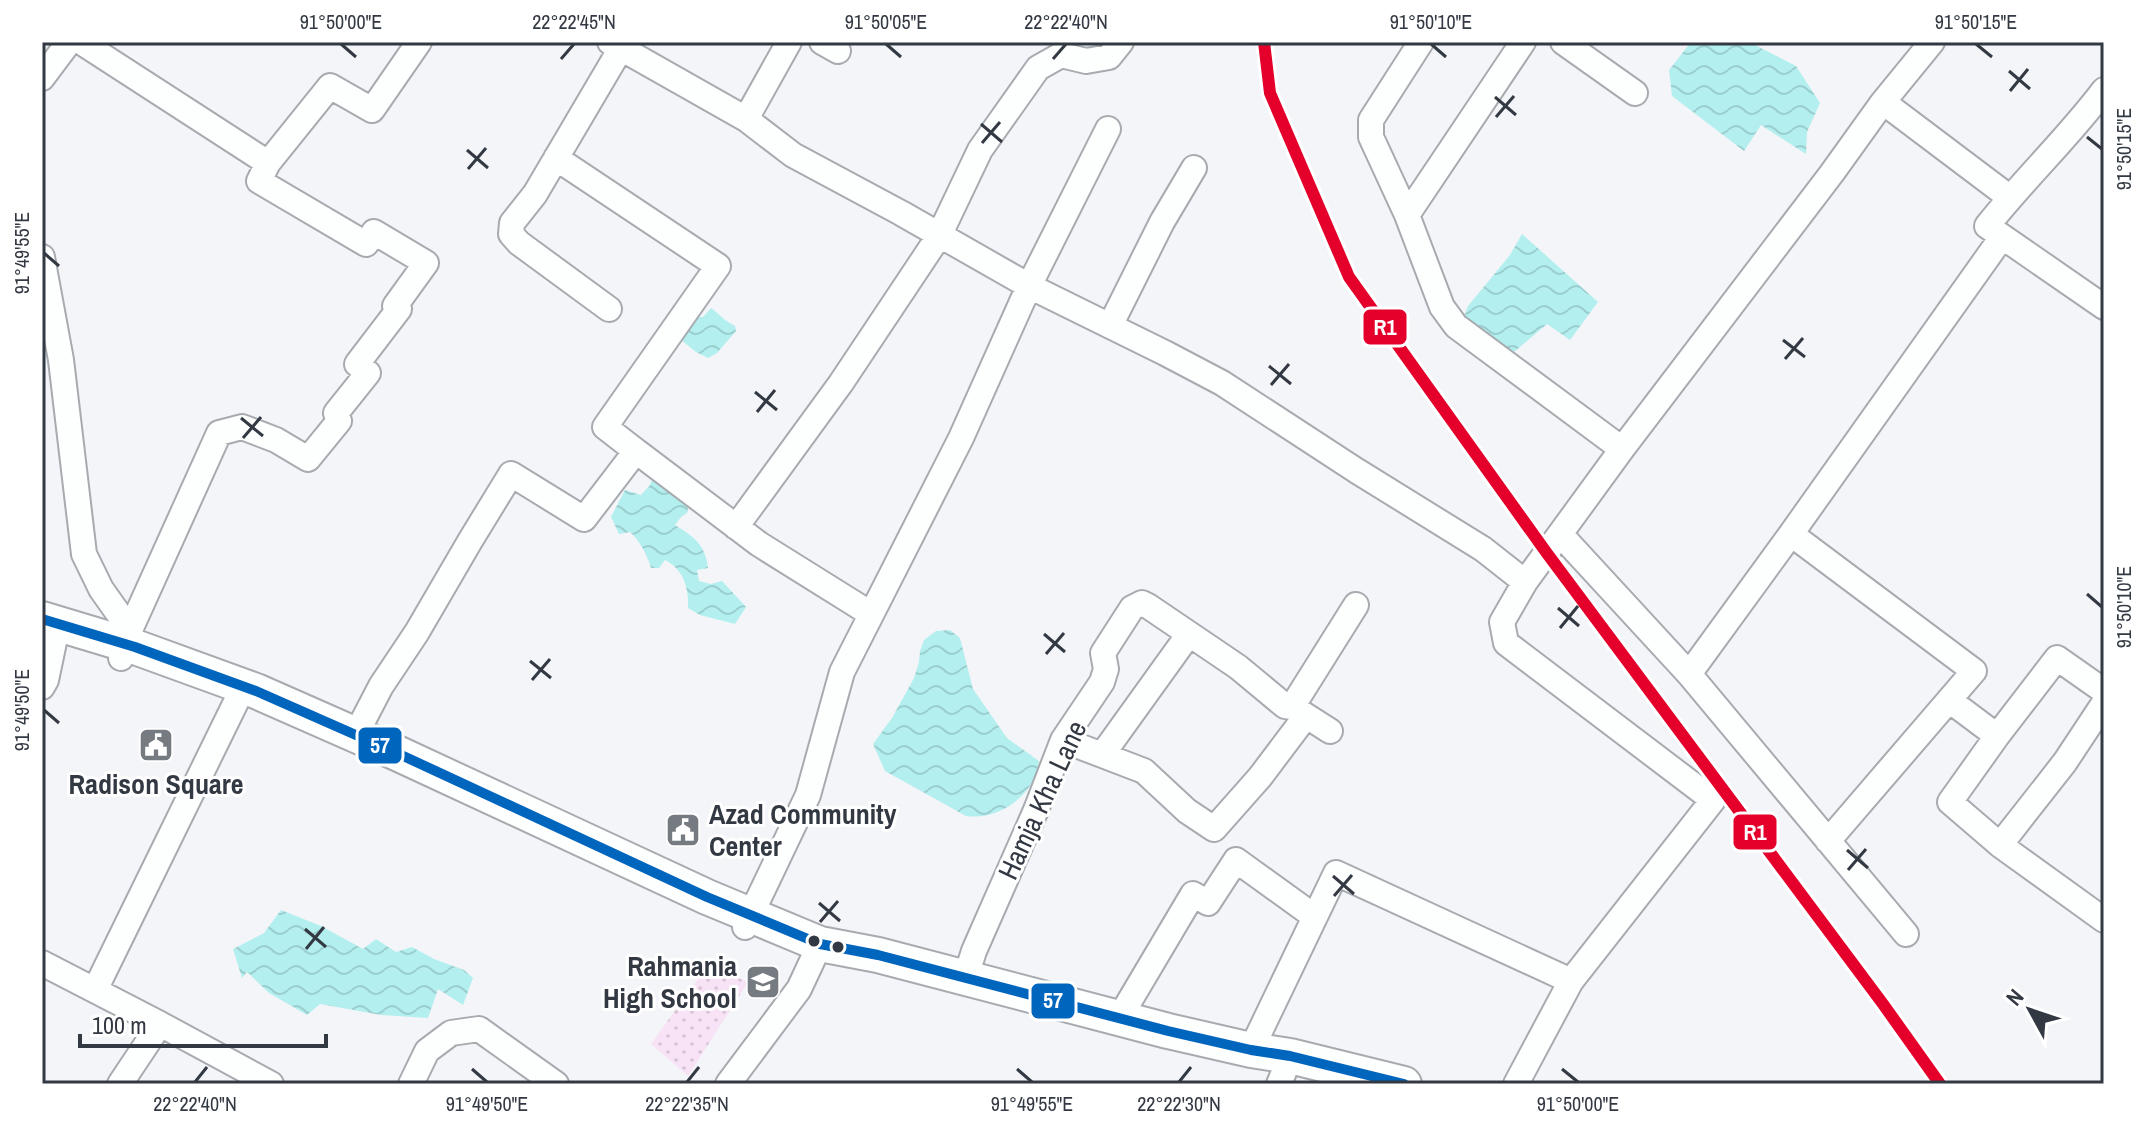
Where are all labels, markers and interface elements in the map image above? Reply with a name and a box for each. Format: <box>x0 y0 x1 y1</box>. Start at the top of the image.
text: 91°50'00"E <box>300 8 382 35</box>
text: 22°22'45"N <box>532 8 616 35</box>
text: 91°50'05"E <box>845 8 927 35</box>
text: 22°22'40"N <box>1024 8 1108 35</box>
text: 91°50'10"E <box>1390 8 1472 35</box>
text: 91°50'15"E <box>1935 8 2017 35</box>
text: 91°50'15"E <box>2110 108 2137 190</box>
text: 91°49'55"E <box>8 212 35 294</box>
line badge: R1 <box>1362 308 1408 346</box>
text: R1 <box>1373 312 1397 342</box>
text: 91°50'10"E <box>2110 566 2137 648</box>
text: 91°49'50"E <box>8 669 35 751</box>
street label: Hamja Kha Lane <box>989 714 1095 886</box>
public building icon: Radison Square <box>137 726 175 764</box>
line badge: 57 <box>357 726 403 765</box>
text: 57 <box>370 730 390 760</box>
place label: Radison Square <box>69 765 243 803</box>
place label: Azad Community Center <box>709 795 897 865</box>
public building icon: Azad Community Center <box>664 811 702 849</box>
line badge: R1 <box>1732 813 1778 851</box>
text: R1 <box>1743 817 1767 847</box>
unlabelled marker <box>806 933 822 949</box>
unlabelled marker <box>830 939 846 955</box>
place label: Rahmania High School <box>603 947 737 1017</box>
school or university icon: Rahmania High School <box>744 963 782 1001</box>
north arrow <box>1990 970 2070 1050</box>
line badge: 57 <box>1030 982 1076 1020</box>
text: N <box>1999 983 2030 1012</box>
text: 57 <box>1043 985 1063 1015</box>
scale bar <box>80 998 326 1048</box>
text: 100 m <box>92 1009 147 1041</box>
text: 22°22'40"N <box>153 1090 237 1117</box>
text: 91°49'50"E <box>446 1090 528 1117</box>
text: 22°22'35"N <box>645 1090 729 1117</box>
text: 91°49'55"E <box>991 1090 1073 1117</box>
text: 22°22'30"N <box>1137 1090 1221 1117</box>
text: 91°50'00"E <box>1537 1090 1619 1117</box>

